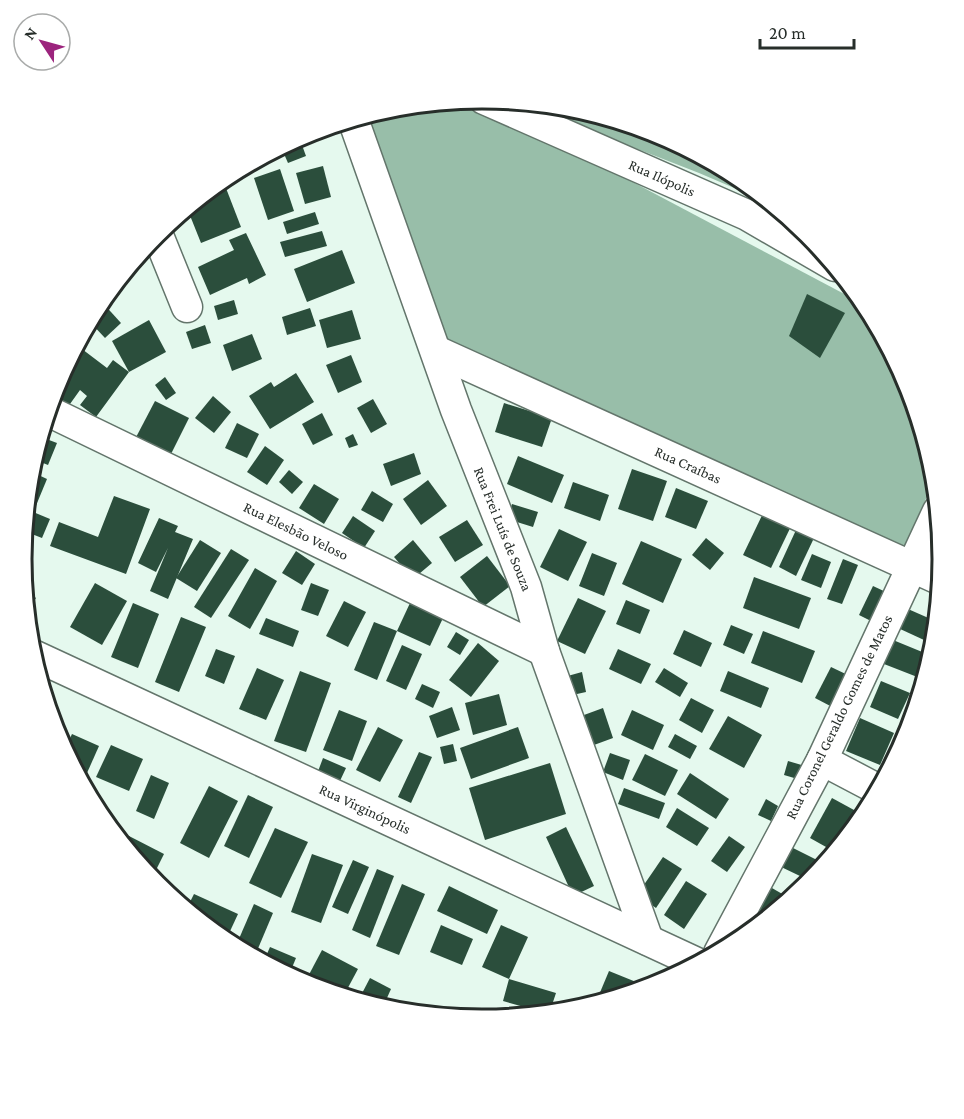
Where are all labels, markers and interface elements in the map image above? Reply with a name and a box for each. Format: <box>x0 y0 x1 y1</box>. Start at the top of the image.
north arrow <box>12 12 72 72</box>
scale bar <box>760 12 854 50</box>
text: 20 m <box>769 23 806 43</box>
text: N <box>20 24 40 43</box>
street label: Rua Ilópolis <box>626 156 698 201</box>
street label: Rua Craíbas <box>652 443 724 487</box>
street label: Rua Frei Luís de Souza <box>471 465 535 593</box>
street label: Rua Elesbão Veloso <box>241 499 351 563</box>
street label: Rua Coronel Geraldo Gomes de Matos <box>782 612 896 822</box>
street label: Rua Virginópolis <box>316 781 413 838</box>

